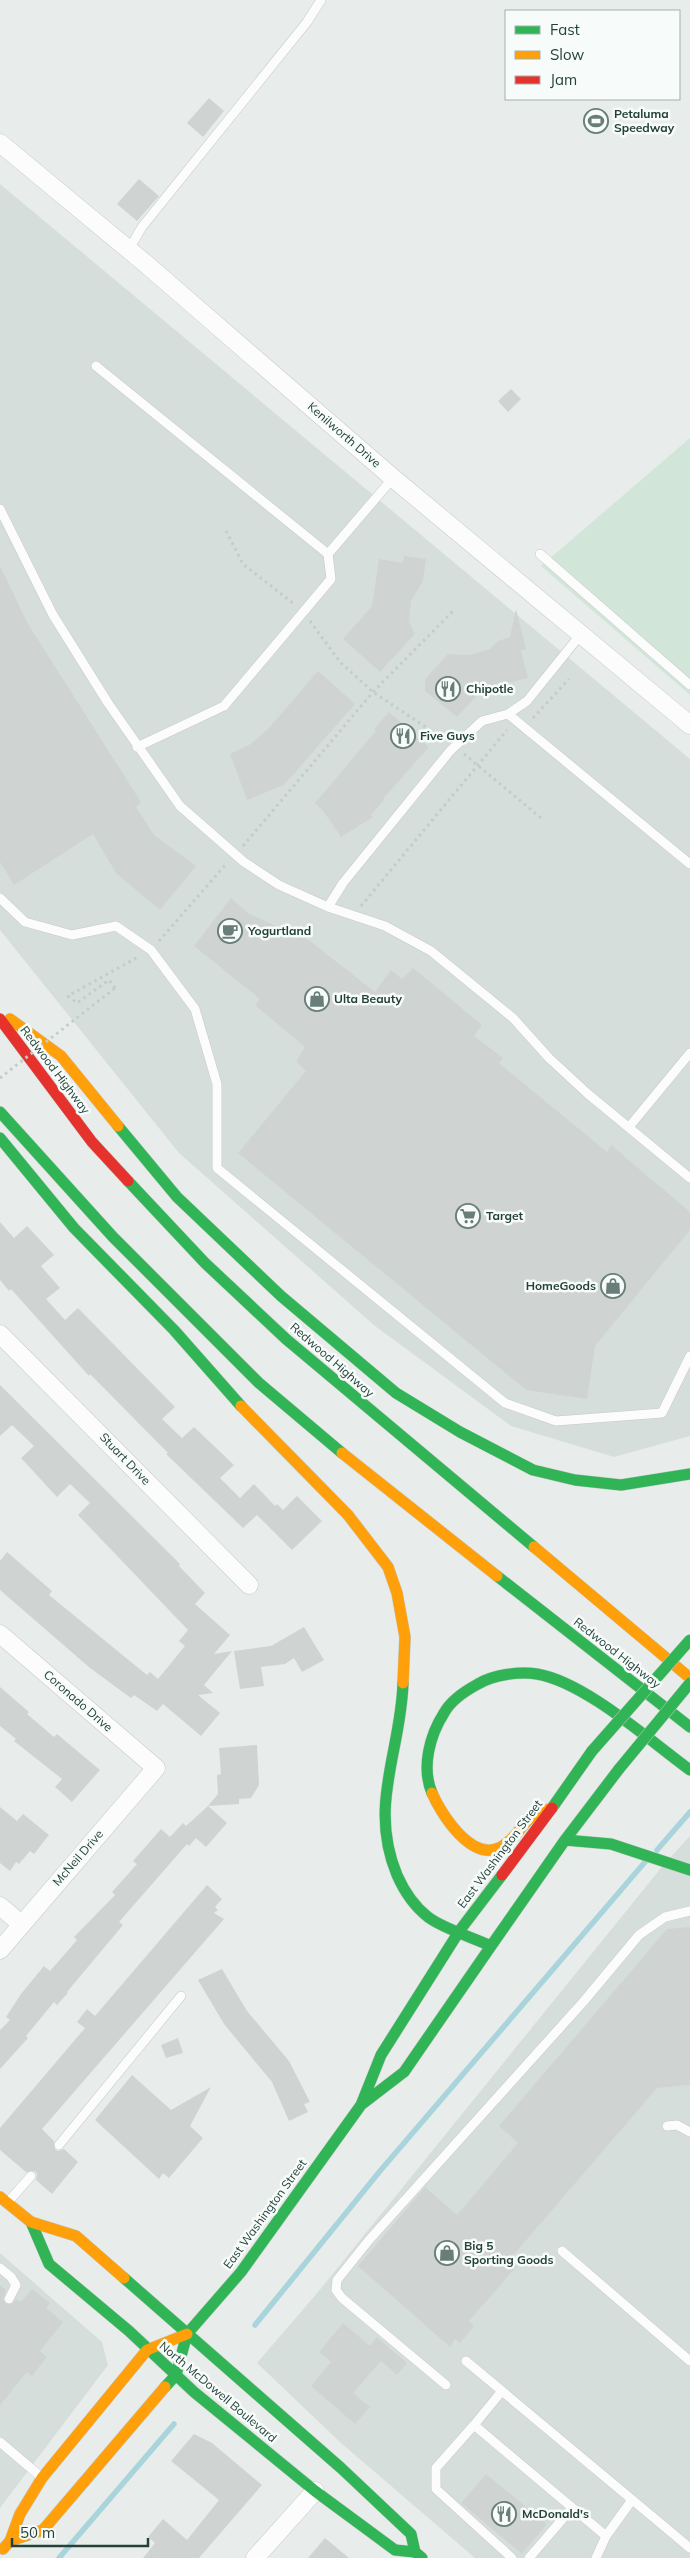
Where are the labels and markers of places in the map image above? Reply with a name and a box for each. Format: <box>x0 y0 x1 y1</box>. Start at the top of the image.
place label: Petaluma Speedway <box>614 106 675 135</box>
sports icon: Petaluma Speedway <box>583 108 609 134</box>
restaurant icon: Chipotle <box>435 676 461 702</box>
place label: Chipotle <box>466 681 514 696</box>
restaurant icon: Five Guys <box>390 723 416 749</box>
place label: Five Guys <box>420 728 475 743</box>
cafe icon: Yogurtland <box>217 918 243 944</box>
place label: Yogurtland <box>247 923 311 938</box>
shop icon: Ulta Beauty <box>304 986 330 1012</box>
place label: Ulta Beauty <box>334 991 402 1006</box>
supermarket icon: Target <box>455 1203 481 1229</box>
place label: Target <box>486 1208 524 1223</box>
shop icon: HomeGoods <box>600 1273 626 1299</box>
place label: HomeGoods <box>526 1278 596 1293</box>
place label: Big 5 Sporting Goods <box>464 2238 554 2267</box>
shop icon: Big 5 Sporting Goods <box>434 2240 460 2266</box>
restaurant icon: McDonald's <box>491 2501 517 2527</box>
place label: McDonald's <box>522 2506 589 2521</box>

